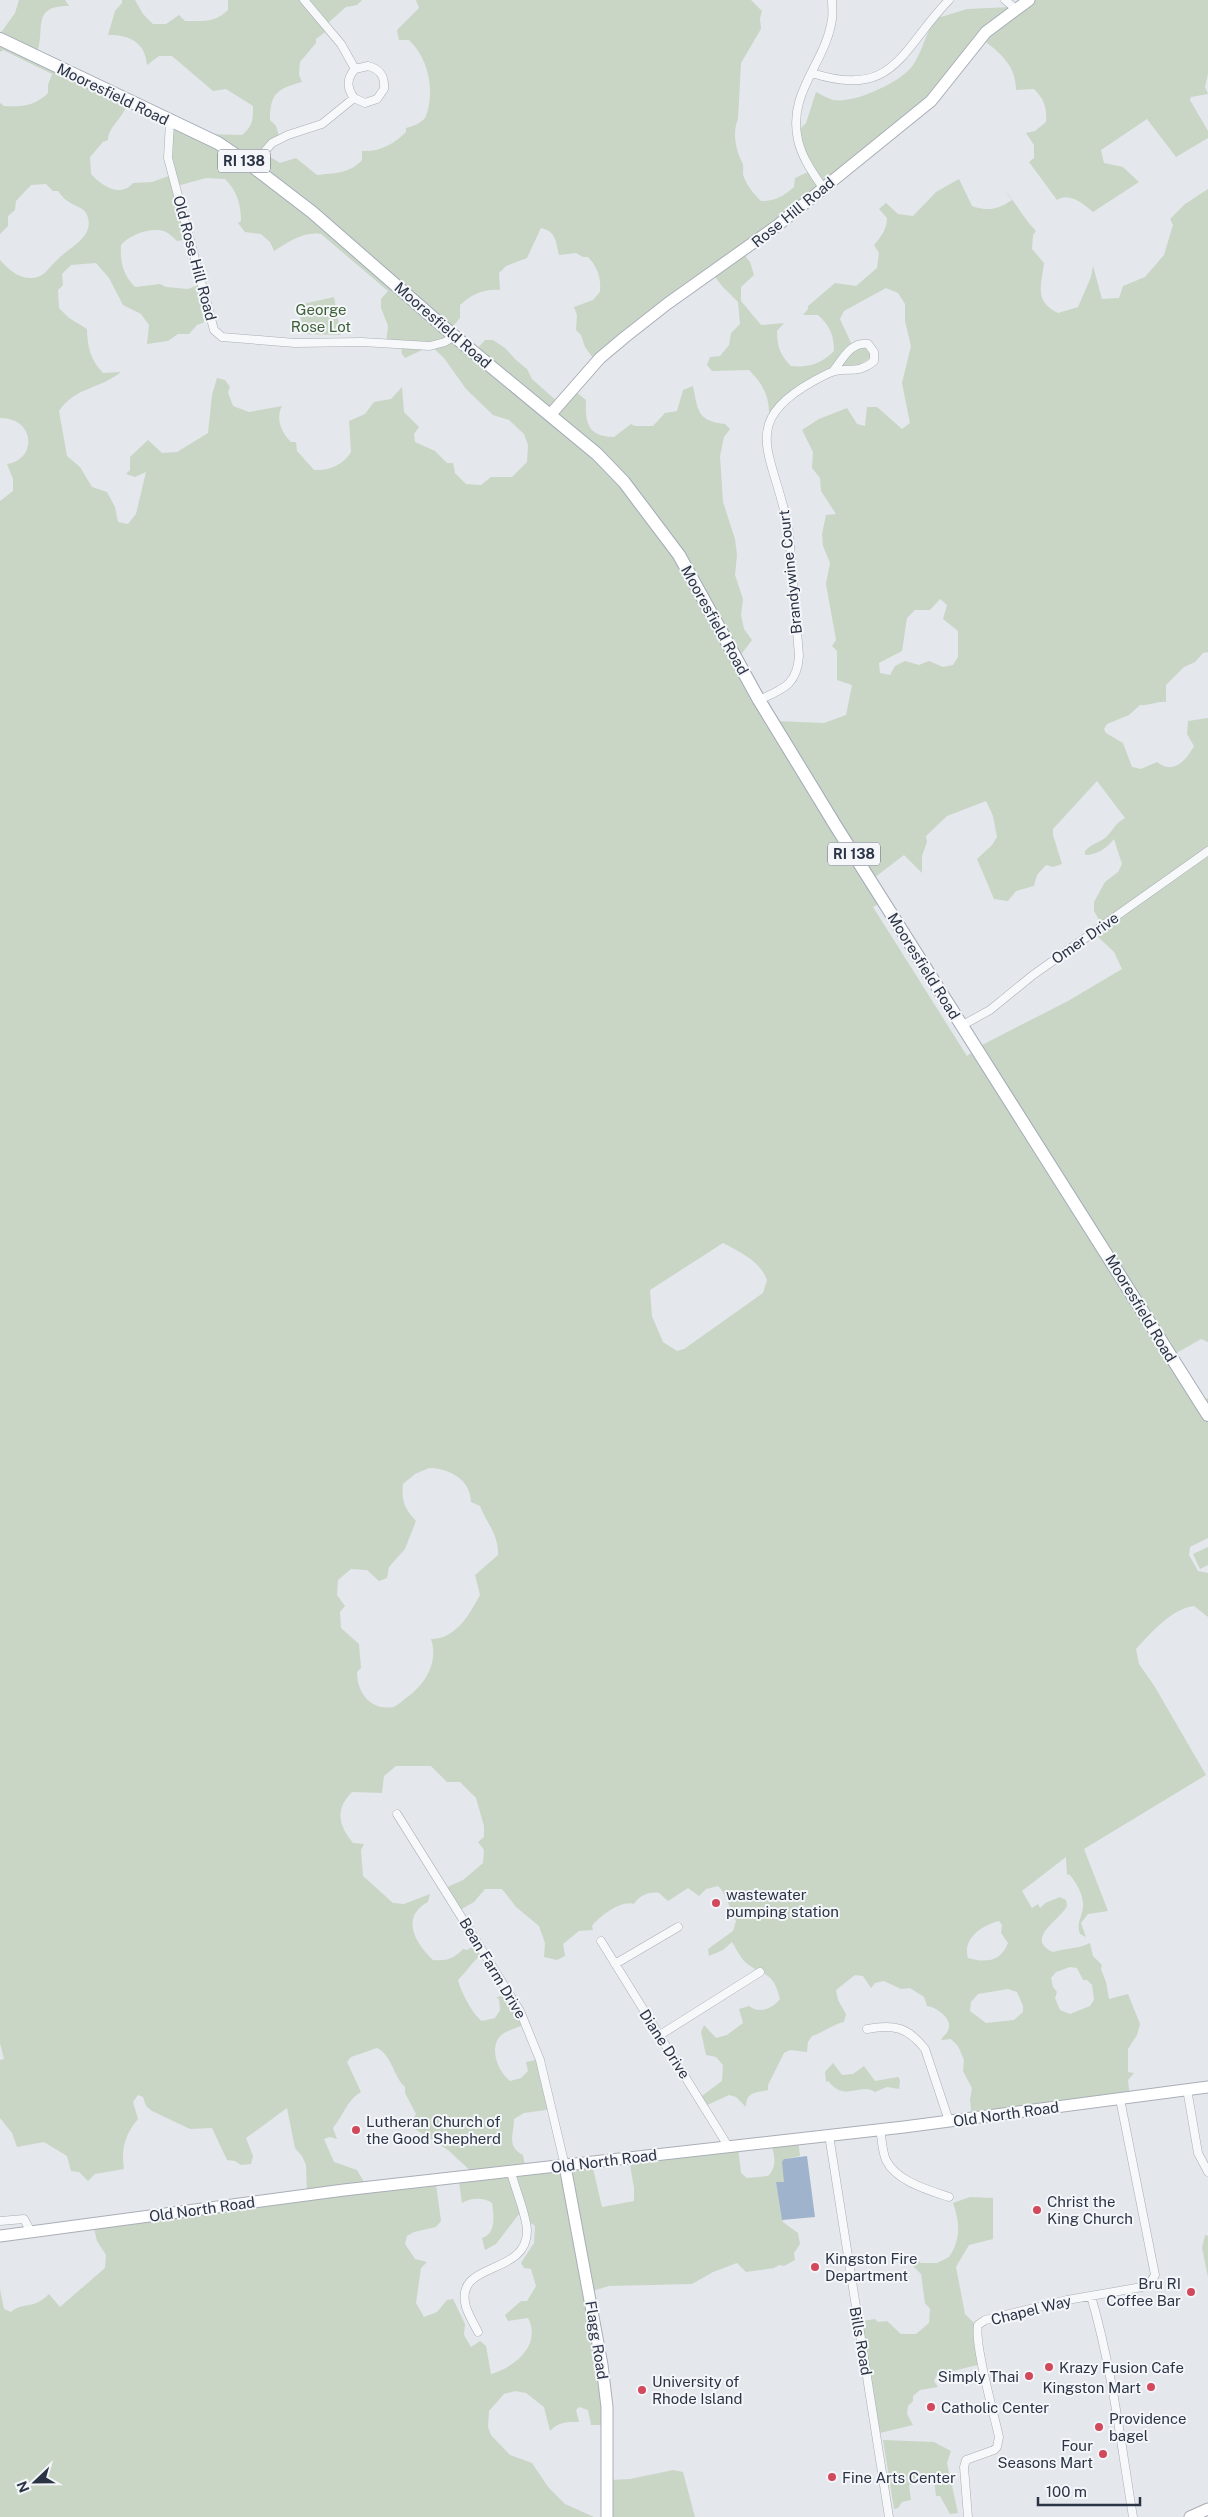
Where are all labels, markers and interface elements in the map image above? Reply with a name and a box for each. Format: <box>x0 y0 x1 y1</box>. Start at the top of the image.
street label: Mooresfield Road <box>54 60 172 128</box>
road number: RI 138 <box>218 150 270 172</box>
street label: Rose Hill Road <box>748 174 838 250</box>
street label: Old Rose Hill Road <box>170 194 220 322</box>
street label: Mooresfield Road <box>391 279 495 371</box>
park label: George Rose Lot <box>291 301 351 335</box>
street label: Brandywine Court <box>775 509 805 635</box>
street label: Mooresfield Road <box>678 562 752 678</box>
road number: RI 138 <box>828 842 880 866</box>
street label: Omer Drive <box>1048 909 1122 967</box>
street label: Mooresfield Road <box>884 910 964 1022</box>
street label: Mooresfield Road <box>1102 1251 1180 1365</box>
place label: wastewater pumping station <box>726 1886 839 1920</box>
marker: wastewater pumping station <box>710 1897 722 1909</box>
street label: Bean Farm Drive <box>456 1915 530 2021</box>
street label: Diane Drive <box>636 2006 694 2082</box>
street label: Old North Road <box>952 2098 1060 2130</box>
place label: Lutheran Church of the Good Shepherd <box>366 2113 501 2147</box>
marker: Lutheran Church of the Good Shepherd <box>350 2124 362 2136</box>
street label: Old North Road <box>550 2146 658 2176</box>
street label: Old North Road <box>148 2193 256 2225</box>
place label: Christ the King Church <box>1047 2193 1133 2227</box>
marker: Christ the King Church <box>1031 2204 1043 2216</box>
place label: Kingston Fire Department <box>825 2250 918 2284</box>
marker: Kingston Fire Department <box>809 2261 821 2273</box>
place label: Bru RI Coffee Bar <box>1106 2275 1181 2309</box>
marker: Bru RI Coffee Bar <box>1185 2286 1197 2298</box>
street label: Chapel Way <box>989 2292 1073 2328</box>
street label: Flagg Road <box>582 2299 612 2381</box>
street label: Bills Road <box>847 2305 875 2377</box>
place label: Krazy Fusion Cafe <box>1059 2359 1184 2376</box>
marker: Krazy Fusion Cafe <box>1043 2361 1055 2373</box>
place label: Simply Thai <box>938 2368 1019 2385</box>
marker: Simply Thai <box>1023 2370 1035 2382</box>
place label: University of Rhode Island <box>652 2373 742 2407</box>
place label: Kingston Mart <box>1042 2379 1141 2396</box>
marker: Kingston Mart <box>1145 2381 1157 2393</box>
marker: University of Rhode Island <box>636 2384 648 2396</box>
place label: Catholic Center <box>941 2399 1049 2416</box>
marker: Catholic Center <box>925 2401 937 2413</box>
place label: Providence bagel <box>1109 2410 1187 2444</box>
marker: Providence bagel <box>1093 2421 1105 2433</box>
place label: Four Seasons Mart <box>997 2437 1093 2471</box>
marker: Four Seasons Mart <box>1097 2448 1109 2460</box>
north arrow <box>10 2457 60 2507</box>
place label: Fine Arts Center <box>842 2469 956 2486</box>
marker: Fine Arts Center <box>826 2471 838 2483</box>
scale bar <box>1038 2474 1140 2506</box>
text: N <box>13 2479 32 2495</box>
text: 100 m <box>1046 2483 1087 2500</box>

